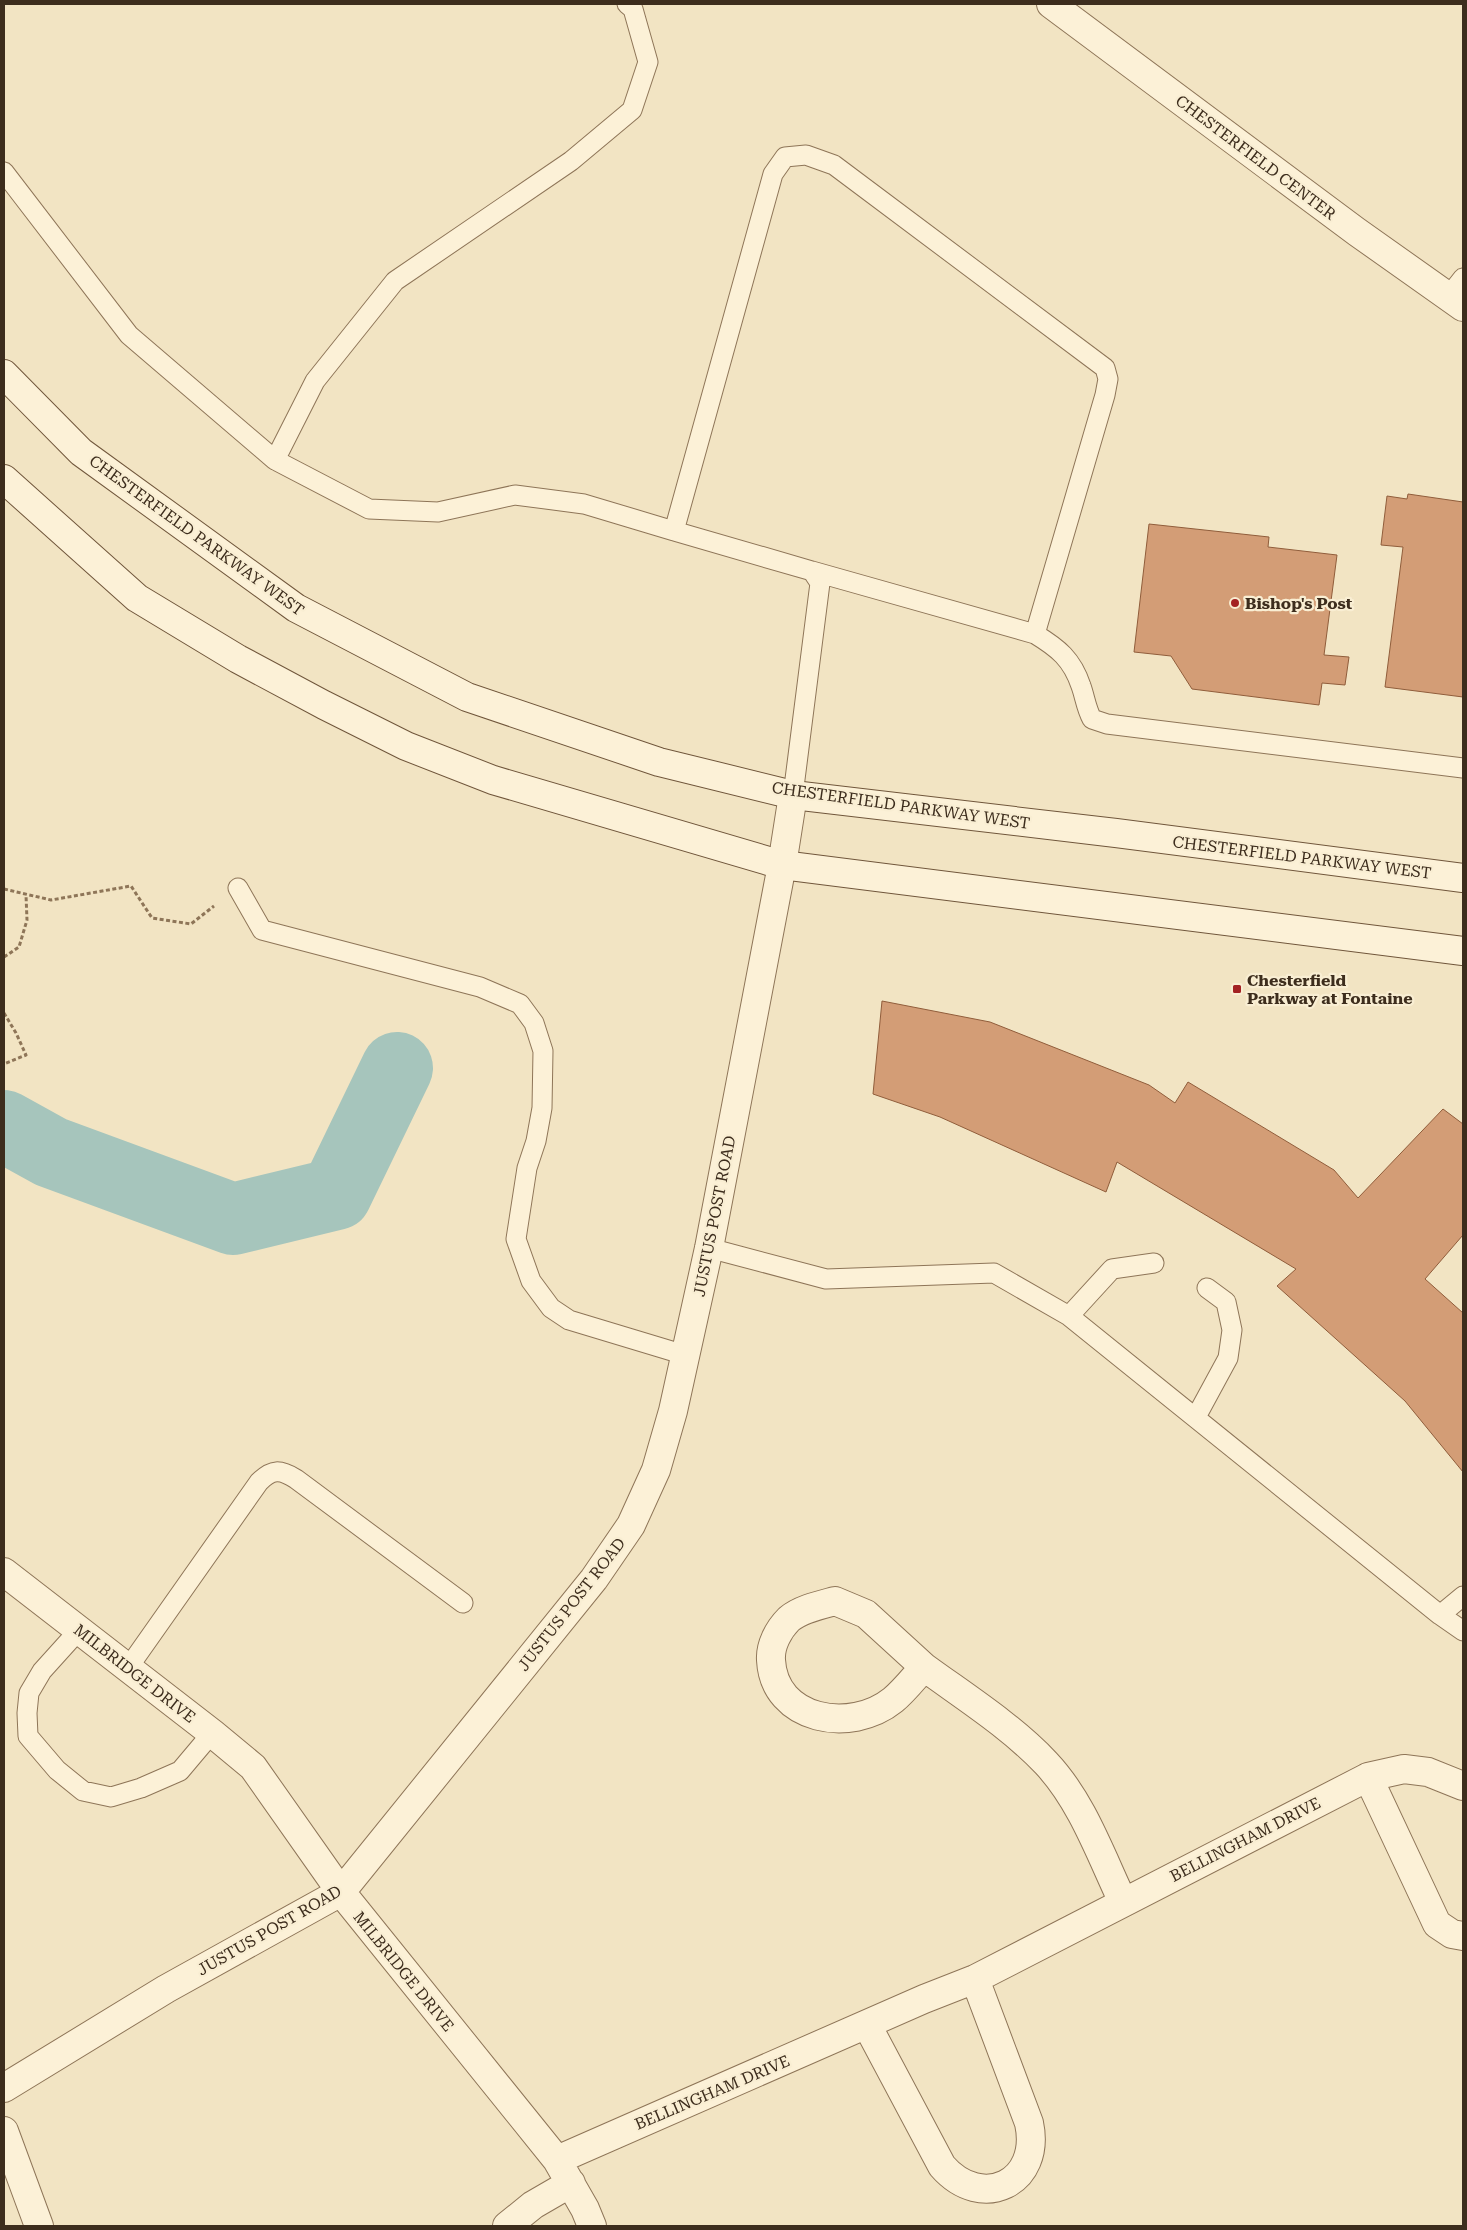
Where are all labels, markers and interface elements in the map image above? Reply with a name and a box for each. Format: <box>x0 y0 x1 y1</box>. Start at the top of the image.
street label: CHESTERFIELD CENTER <box>1172 91 1340 224</box>
street label: CHESTERFIELD PARKWAY WEST <box>86 451 308 620</box>
place label: Bishop's Post <box>1245 594 1353 613</box>
marker: Bishop's Post <box>1229 597 1241 609</box>
street label: CHESTERFIELD PARKWAY WEST <box>771 778 1032 833</box>
street label: CHESTERFIELD PARKWAY WEST <box>1171 832 1433 883</box>
place label: Chesterfield Parkway at Fontaine <box>1247 971 1413 1008</box>
marker: Chesterfield Parkway at Fontaine <box>1231 983 1243 995</box>
street label: JUSTUS POST ROAD <box>690 1134 739 1298</box>
street label: JUSTUS POST ROAD <box>514 1534 629 1675</box>
street label: MILBRIDGE DRIVE <box>70 1620 199 1727</box>
street label: BELLINGHAM DRIVE <box>1167 1793 1324 1886</box>
street label: JUSTUS POST ROAD <box>194 1881 345 1980</box>
street label: MILBRIDGE DRIVE <box>349 1907 458 2035</box>
street label: BELLINGHAM DRIVE <box>632 2051 793 2134</box>

